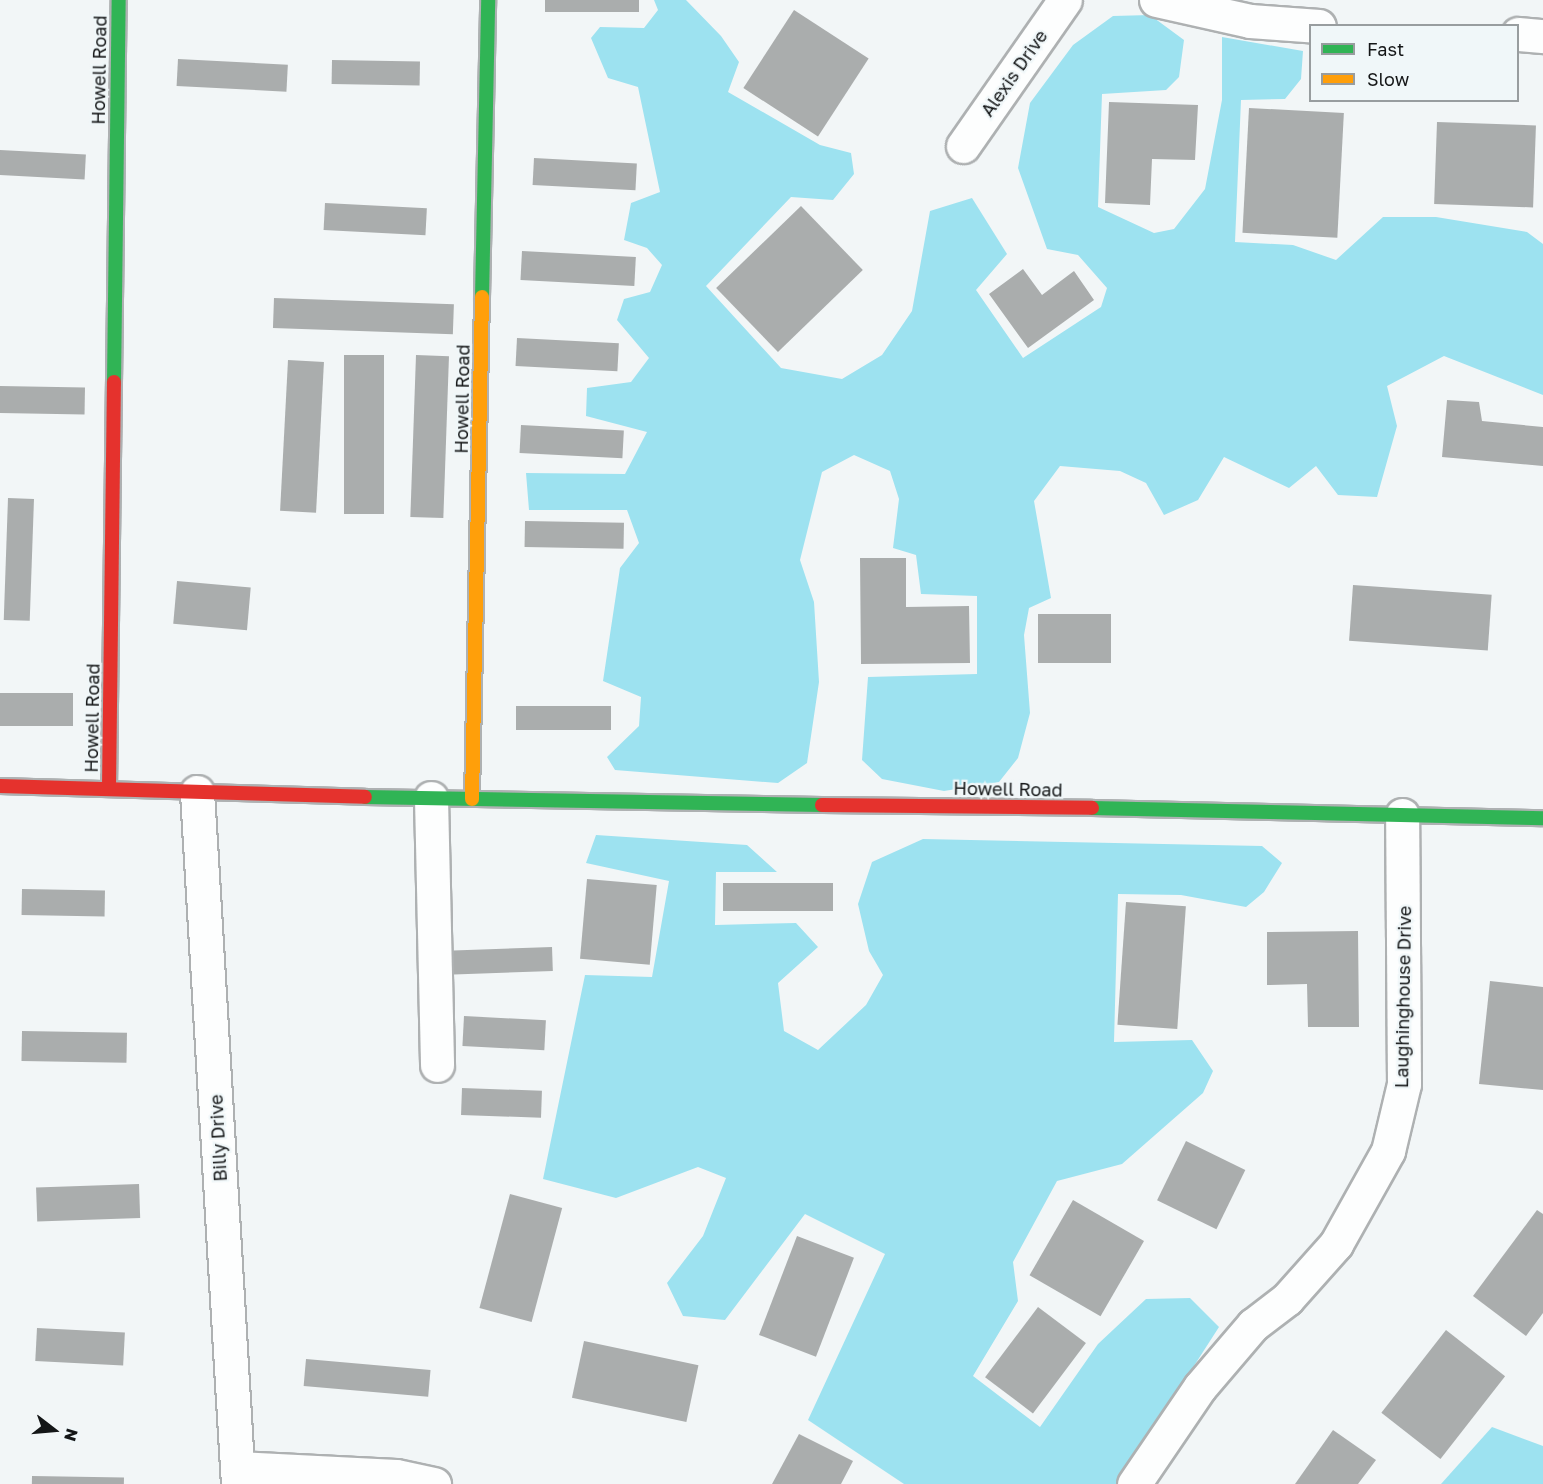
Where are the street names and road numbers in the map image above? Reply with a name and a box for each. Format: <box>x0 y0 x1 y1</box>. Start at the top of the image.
street label: Howell Road <box>87 15 111 125</box>
street label: Alexis Drive <box>976 26 1052 120</box>
street label: Howell Road <box>450 344 474 454</box>
street label: Howell Road <box>80 663 104 773</box>
street label: Howell Road <box>953 777 1063 801</box>
street label: Laughinghouse Drive <box>1391 906 1415 1088</box>
street label: Billy Drive <box>205 1094 231 1182</box>

